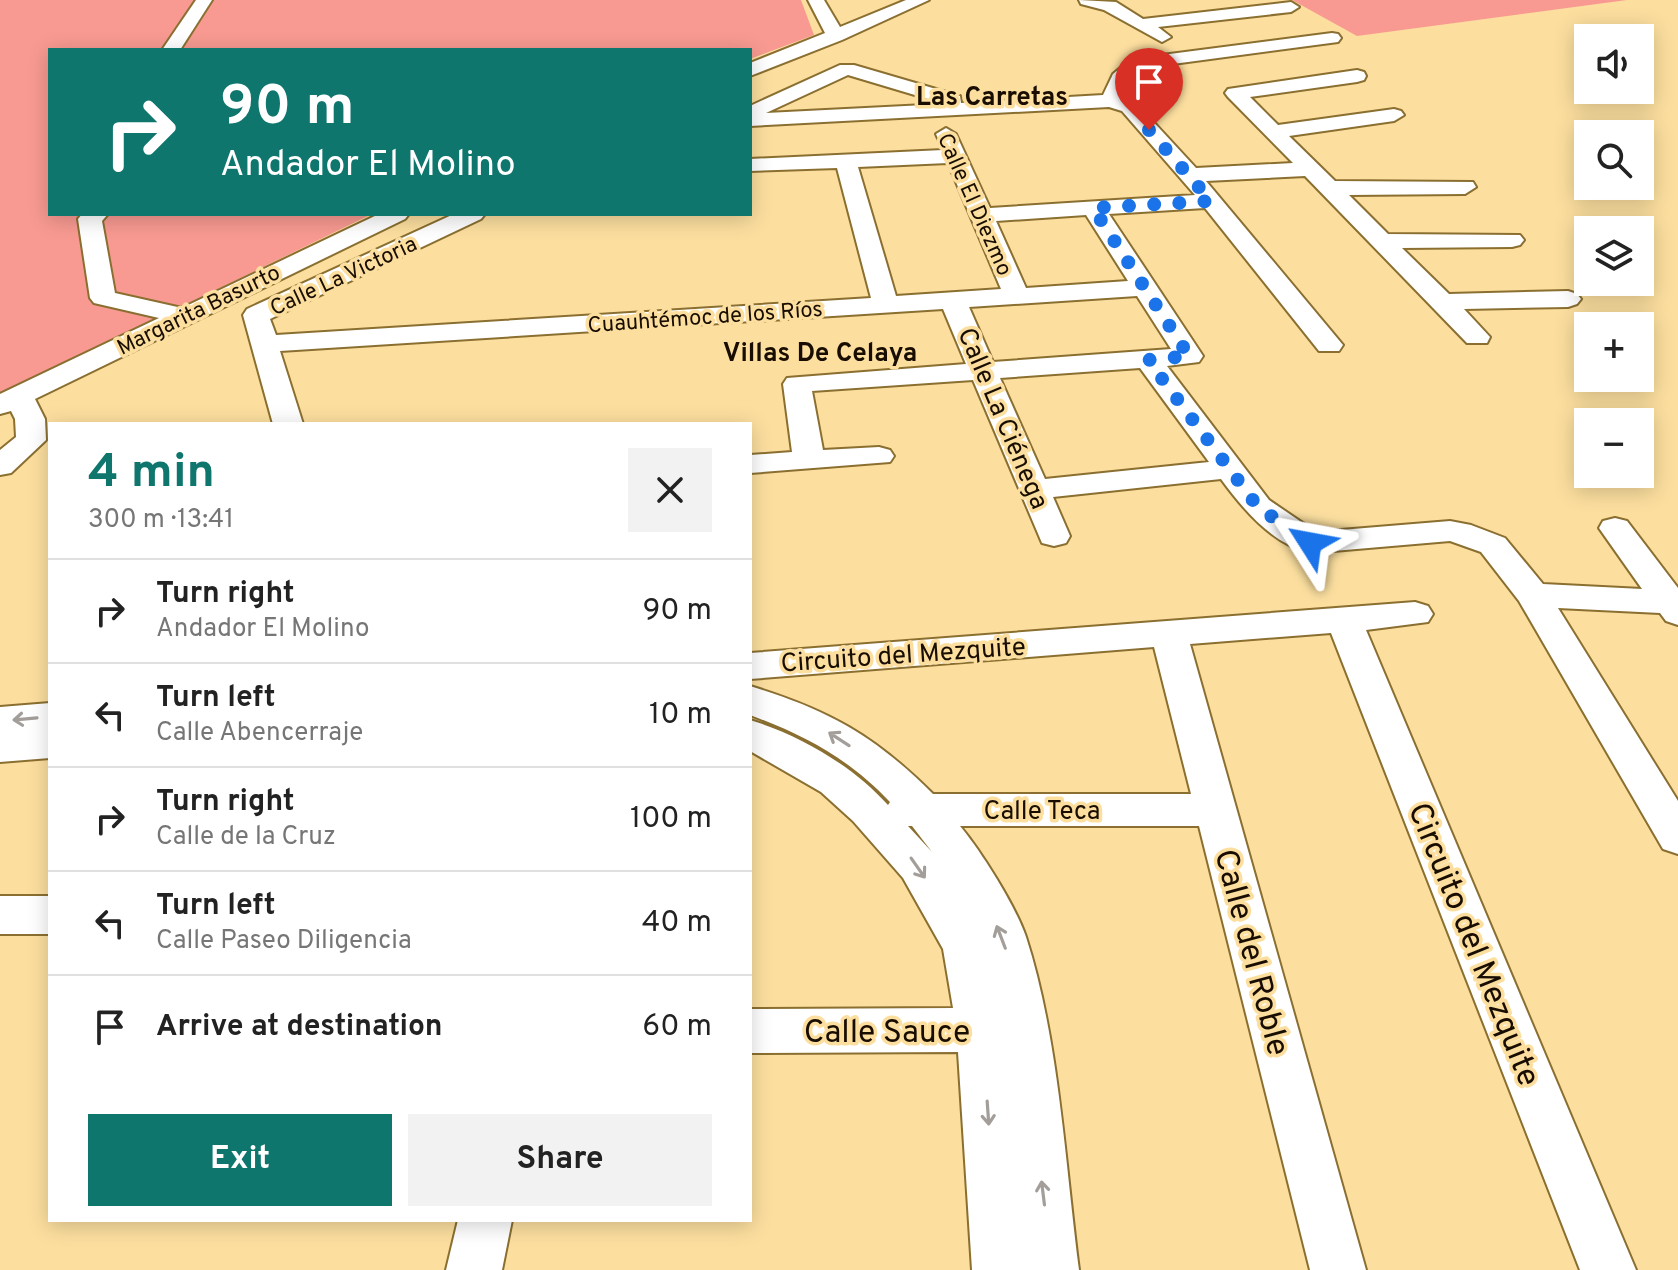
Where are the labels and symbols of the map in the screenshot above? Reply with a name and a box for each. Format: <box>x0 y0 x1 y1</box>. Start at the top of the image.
pin <box>1115 48 1183 130</box>
district label: Las Carretas <box>916 82 1068 115</box>
street label: Calle El Diezmo <box>930 130 1017 280</box>
street label: Calle La Victoria <box>266 231 422 323</box>
street label: Margarita Basurto <box>113 260 285 362</box>
street label: Cuauhtémoc de los Ríos <box>587 297 824 340</box>
street label: Calle La Ciénega <box>949 323 1055 515</box>
district label: Villas De Celaya <box>723 338 917 371</box>
position arrow <box>1268 501 1352 585</box>
street label: Circuito del Mezquite <box>780 631 1027 682</box>
one-way arrow <box>12 712 39 727</box>
one-way arrow <box>829 731 851 747</box>
street label: Calle Teca <box>984 796 1100 829</box>
street label: Circuito del Mezquite <box>1397 798 1547 1093</box>
street label: Calle del Roble <box>1203 845 1297 1060</box>
one-way arrow <box>909 857 926 878</box>
one-way arrow <box>993 925 1007 950</box>
street label: Calle Sauce <box>804 1014 970 1054</box>
one-way arrow <box>981 1099 996 1126</box>
one-way arrow <box>1035 1180 1050 1206</box>

